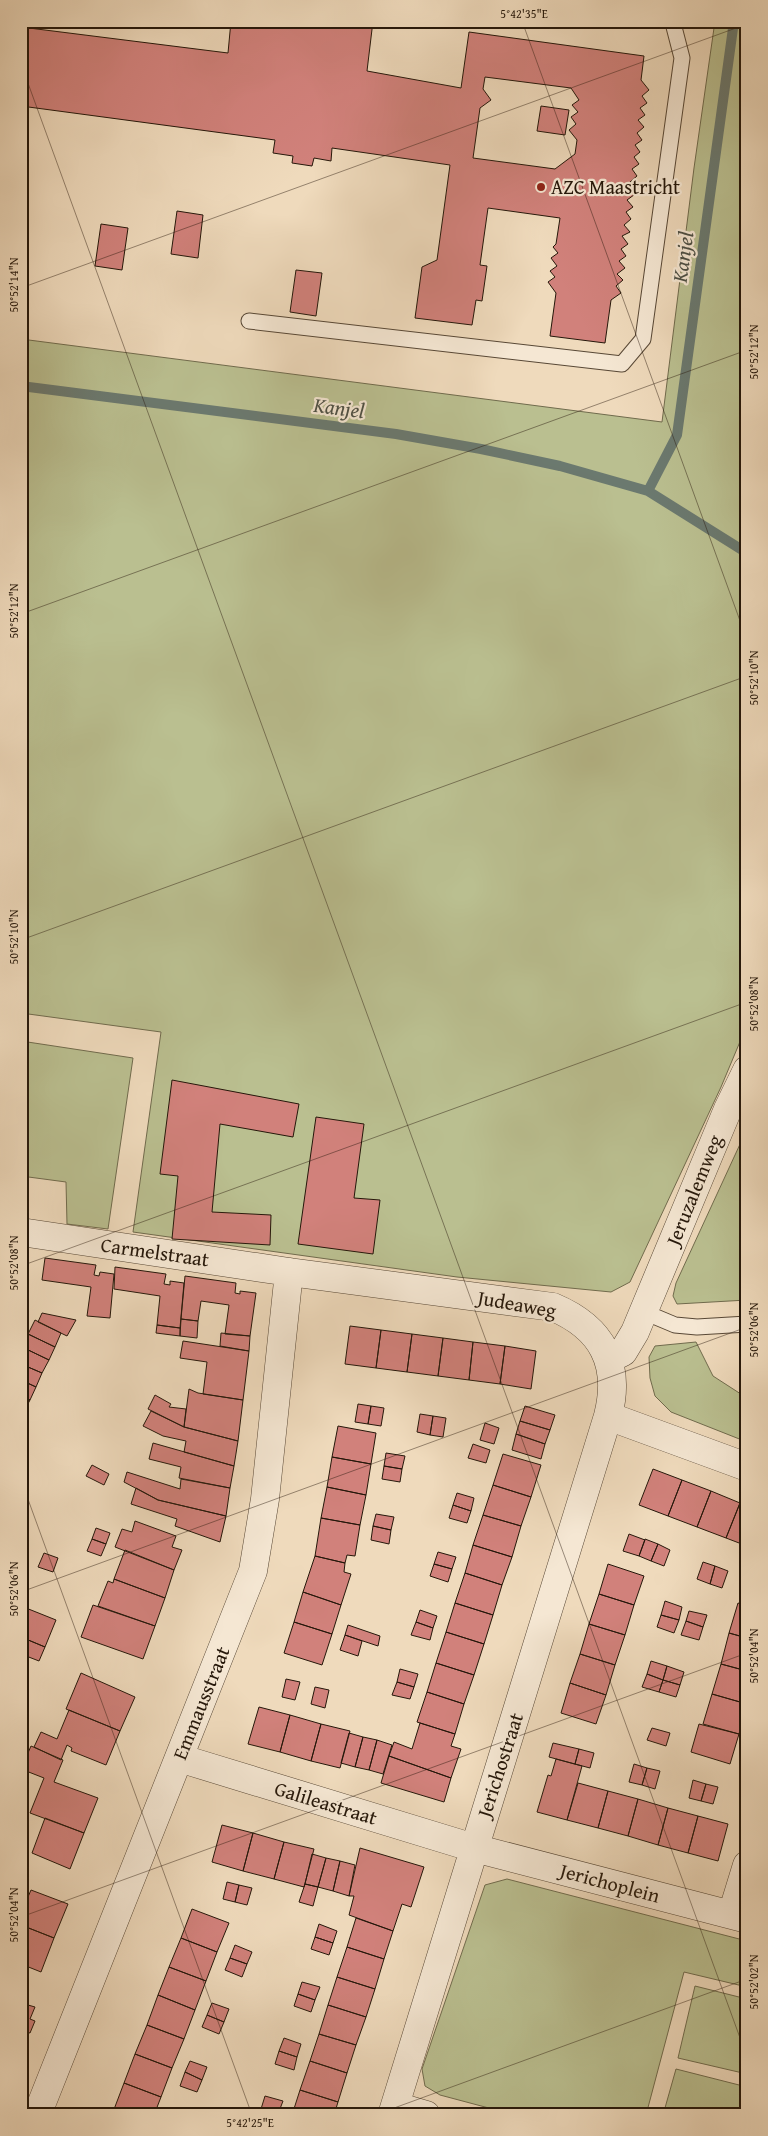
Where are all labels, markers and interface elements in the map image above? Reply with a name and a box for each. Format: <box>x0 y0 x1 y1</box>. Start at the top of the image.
text: 5°42'35"E <box>500 5 548 22</box>
place label: AZC Maastricht <box>551 172 680 201</box>
marker: AZC Maastricht <box>535 181 547 193</box>
water label: Kanjel <box>663 230 701 285</box>
text: 50°52'14"N <box>5 257 22 313</box>
text: 50°52'12"N <box>745 324 762 380</box>
water label: Kanjel <box>311 389 366 426</box>
text: 50°52'12"N <box>5 583 22 639</box>
text: 50°52'10"N <box>745 650 762 706</box>
text: 50°52'10"N <box>5 909 22 965</box>
text: 50°52'08"N <box>745 976 762 1032</box>
street label: Jeruzalemweg <box>657 1130 729 1252</box>
street label: Carmelstraat <box>99 1230 211 1273</box>
text: 50°52'08"N <box>5 1235 22 1291</box>
street label: Judeaweg <box>472 1282 559 1325</box>
text: 50°52'06"N <box>745 1302 762 1358</box>
text: 50°52'06"N <box>5 1561 22 1617</box>
text: 50°52'04"N <box>745 1628 762 1684</box>
street label: Emmausstraat <box>165 1642 236 1764</box>
street label: Jerichostraat <box>468 1709 530 1824</box>
street label: Galileastraat <box>271 1773 381 1832</box>
street label: Jerichoplein <box>554 1855 663 1910</box>
text: 50°52'04"N <box>5 1887 22 1943</box>
text: 50°52'02"N <box>745 1954 762 2010</box>
text: 5°42'25"E <box>226 2114 274 2131</box>

